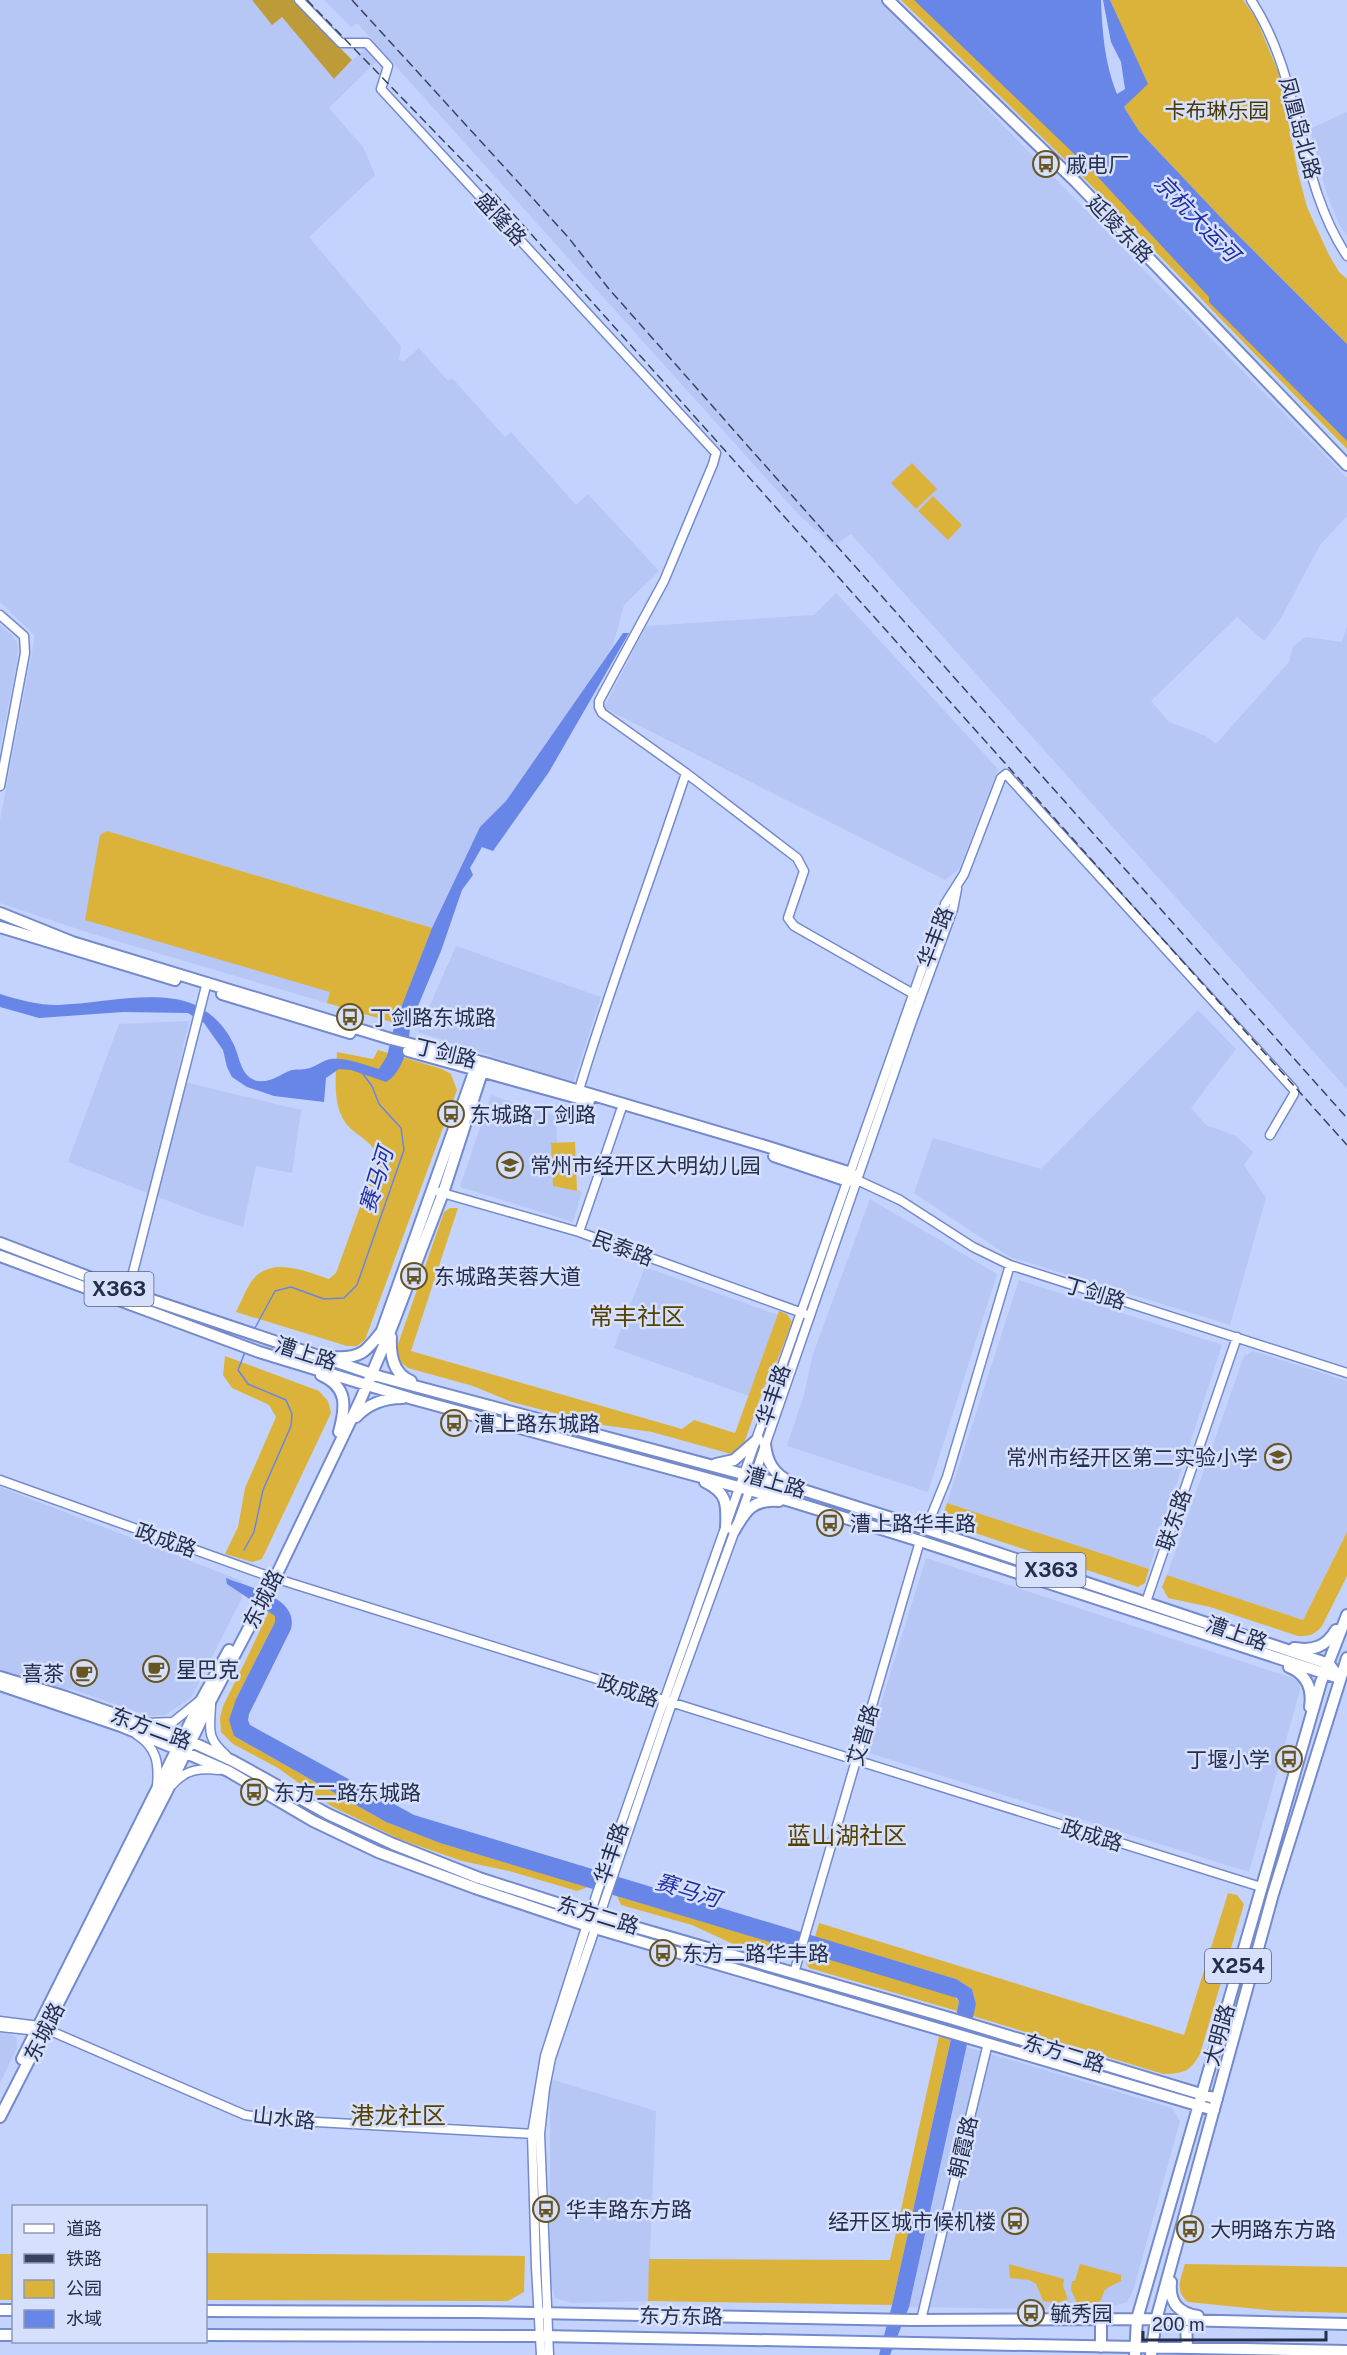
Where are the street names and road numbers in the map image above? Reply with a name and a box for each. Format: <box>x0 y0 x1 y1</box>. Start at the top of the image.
street label: 凤凰岛北路 <box>1274 74 1326 182</box>
street label: 盛隆路 <box>470 187 532 251</box>
street label: 延陵东路 <box>1082 190 1158 268</box>
street label: 华丰路 <box>912 903 958 971</box>
street label: 丁剑路 <box>412 1033 480 1073</box>
street label: 民泰路 <box>589 1225 657 1271</box>
road number: X363 <box>84 1272 154 1306</box>
street label: 丁剑路 <box>1061 1272 1129 1314</box>
street label: 漕上路 <box>272 1331 340 1375</box>
street label: 华丰路 <box>751 1361 795 1429</box>
street label: 漕上路 <box>741 1461 809 1503</box>
street label: 联东路 <box>1152 1486 1196 1554</box>
street label: 政成路 <box>132 1518 200 1562</box>
road number: X363 <box>1016 1553 1086 1587</box>
street label: 东城路 <box>238 1565 288 1633</box>
street label: 漕上路 <box>1203 1611 1271 1655</box>
street label: 政成路 <box>594 1668 662 1712</box>
street label: 艾普路 <box>842 1701 884 1769</box>
street label: 东方二路 <box>107 1702 195 1754</box>
street label: 政成路 <box>1058 1814 1126 1856</box>
street label: 华丰路 <box>589 1819 633 1887</box>
street label: 东方二路 <box>554 1891 642 1939</box>
road number: X254 <box>1205 1949 1271 1983</box>
street label: 东城路 <box>19 1998 69 2066</box>
street label: 大明路 <box>1198 2001 1240 2069</box>
street label: 东方二路 <box>1020 2029 1108 2077</box>
street label: 山水路 <box>251 2102 317 2134</box>
street label: 朝霞路 <box>944 2113 982 2181</box>
street label: 东方东路 <box>639 2303 723 2329</box>

